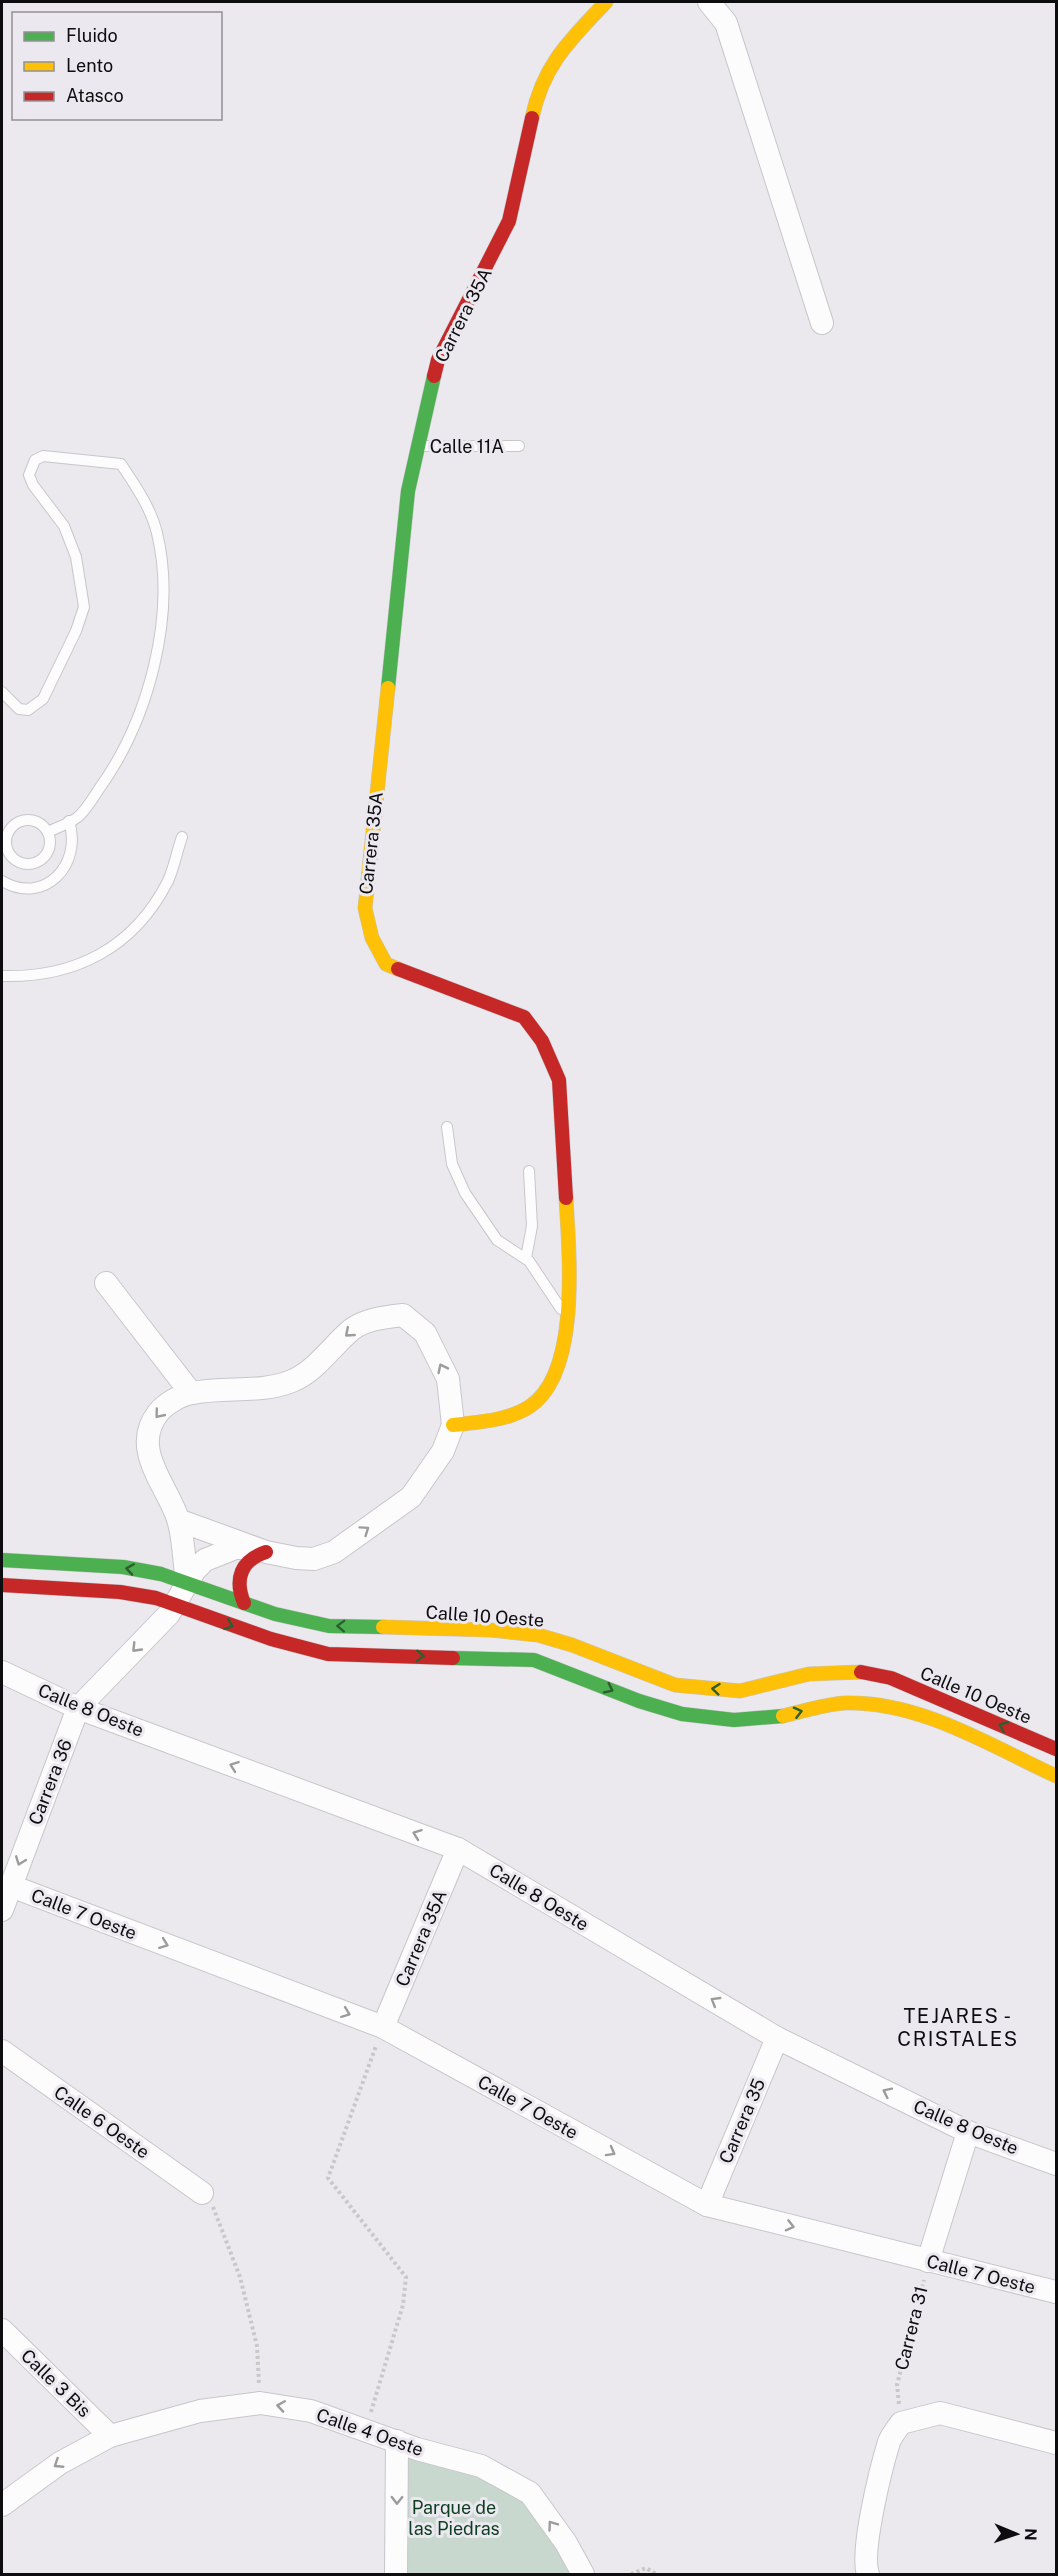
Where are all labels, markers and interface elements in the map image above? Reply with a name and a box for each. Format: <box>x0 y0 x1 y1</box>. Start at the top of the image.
legend <box>12 12 222 120</box>
text: Fluido <box>66 25 118 46</box>
text: Lento <box>66 55 113 76</box>
text: Atasco <box>66 85 124 106</box>
street label: Carrera 35A <box>430 264 496 366</box>
street label: Calle 11A <box>430 436 504 457</box>
street label: Carrera 35A <box>355 790 387 895</box>
one-way arrow <box>345 1326 356 1337</box>
one-way arrow <box>438 1363 449 1374</box>
one-way arrow <box>156 1407 167 1418</box>
one-way arrow <box>358 1526 369 1537</box>
one-way arrow <box>126 1563 135 1575</box>
street label: Calle 10 Oeste <box>425 1601 545 1631</box>
one-way arrow <box>223 1618 234 1630</box>
one-way arrow <box>337 1620 346 1632</box>
one-way arrow <box>133 1641 144 1652</box>
one-way arrow <box>415 1650 424 1662</box>
street label: Calle 10 Oeste <box>917 1662 1035 1728</box>
street label: Calle 8 Oeste <box>35 1679 147 1741</box>
one-way arrow <box>603 1682 614 1694</box>
one-way arrow <box>711 1683 720 1696</box>
one-way arrow <box>793 1706 803 1719</box>
one-way arrow <box>998 1721 1009 1733</box>
street label: Carrera 36 <box>24 1736 76 1828</box>
one-way arrow <box>229 1760 240 1773</box>
one-way arrow <box>412 1828 423 1841</box>
one-way arrow <box>15 1855 28 1866</box>
street label: Calle 8 Oeste <box>486 1859 592 1935</box>
street label: Calle 7 Oeste <box>28 1884 140 1944</box>
street label: Carrera 35A <box>391 1886 451 1990</box>
one-way arrow <box>158 1937 169 1949</box>
one-way arrow <box>710 1997 721 2008</box>
district label: TEJARES - CRISTALES <box>897 2004 1019 2051</box>
one-way arrow <box>340 2006 351 2018</box>
street label: Calle 7 Oeste <box>474 2071 582 2143</box>
street label: Carrera 35 <box>715 2075 769 2167</box>
street label: Calle 6 Oeste <box>50 2081 154 2163</box>
one-way arrow <box>882 2088 893 2099</box>
street label: Calle 8 Oeste <box>910 2095 1022 2159</box>
one-way arrow <box>605 2145 616 2157</box>
one-way arrow <box>784 2219 795 2231</box>
street label: Calle 7 Oeste <box>925 2250 1037 2298</box>
street label: Carrera 31 <box>890 2284 932 2372</box>
street label: Calle 3 Bis <box>17 2345 95 2421</box>
one-way arrow <box>277 2400 287 2413</box>
street label: Calle 4 Oeste <box>314 2404 426 2460</box>
one-way arrow <box>54 2457 65 2468</box>
one-way arrow <box>390 2495 403 2504</box>
park label: Parque de las Piedras <box>408 2497 500 2539</box>
north arrow <box>986 2504 1046 2564</box>
one-way arrow <box>548 2520 559 2531</box>
text: N <box>1021 2528 1040 2541</box>

